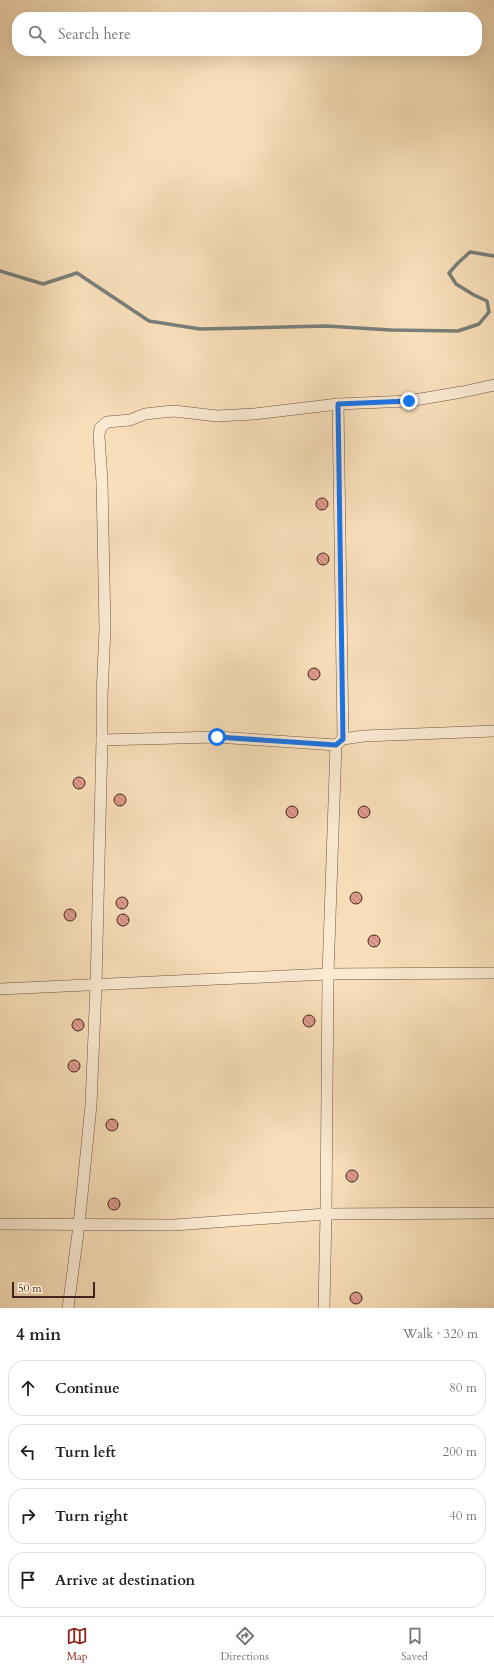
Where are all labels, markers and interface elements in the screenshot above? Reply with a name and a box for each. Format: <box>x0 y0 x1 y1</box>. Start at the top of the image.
search box <box>12 12 482 56</box>
icon: search <box>26 23 48 45</box>
text: Search here <box>58 24 131 44</box>
route end <box>400 392 418 410</box>
route start <box>208 728 226 746</box>
scale bar <box>12 1280 95 1299</box>
text: 50 m <box>18 1281 42 1296</box>
text: 4 min <box>16 1323 61 1346</box>
text: Walk · 320 m <box>403 1325 478 1343</box>
icon: ahead <box>17 1377 39 1399</box>
text: Continue <box>55 1378 120 1398</box>
text: 80 m <box>449 1379 477 1397</box>
icon: left <box>17 1441 39 1463</box>
text: Turn left <box>55 1442 116 1462</box>
text: 200 m <box>443 1443 477 1461</box>
icon: right <box>17 1505 39 1527</box>
text: Turn right <box>55 1506 128 1526</box>
text: 40 m <box>449 1507 477 1525</box>
icon: arrive <box>17 1569 39 1591</box>
text: Arrive at destination <box>55 1570 195 1590</box>
tab: Map <box>66 1625 88 1664</box>
tab: Directions <box>220 1625 269 1664</box>
tab: Saved <box>401 1625 428 1664</box>

